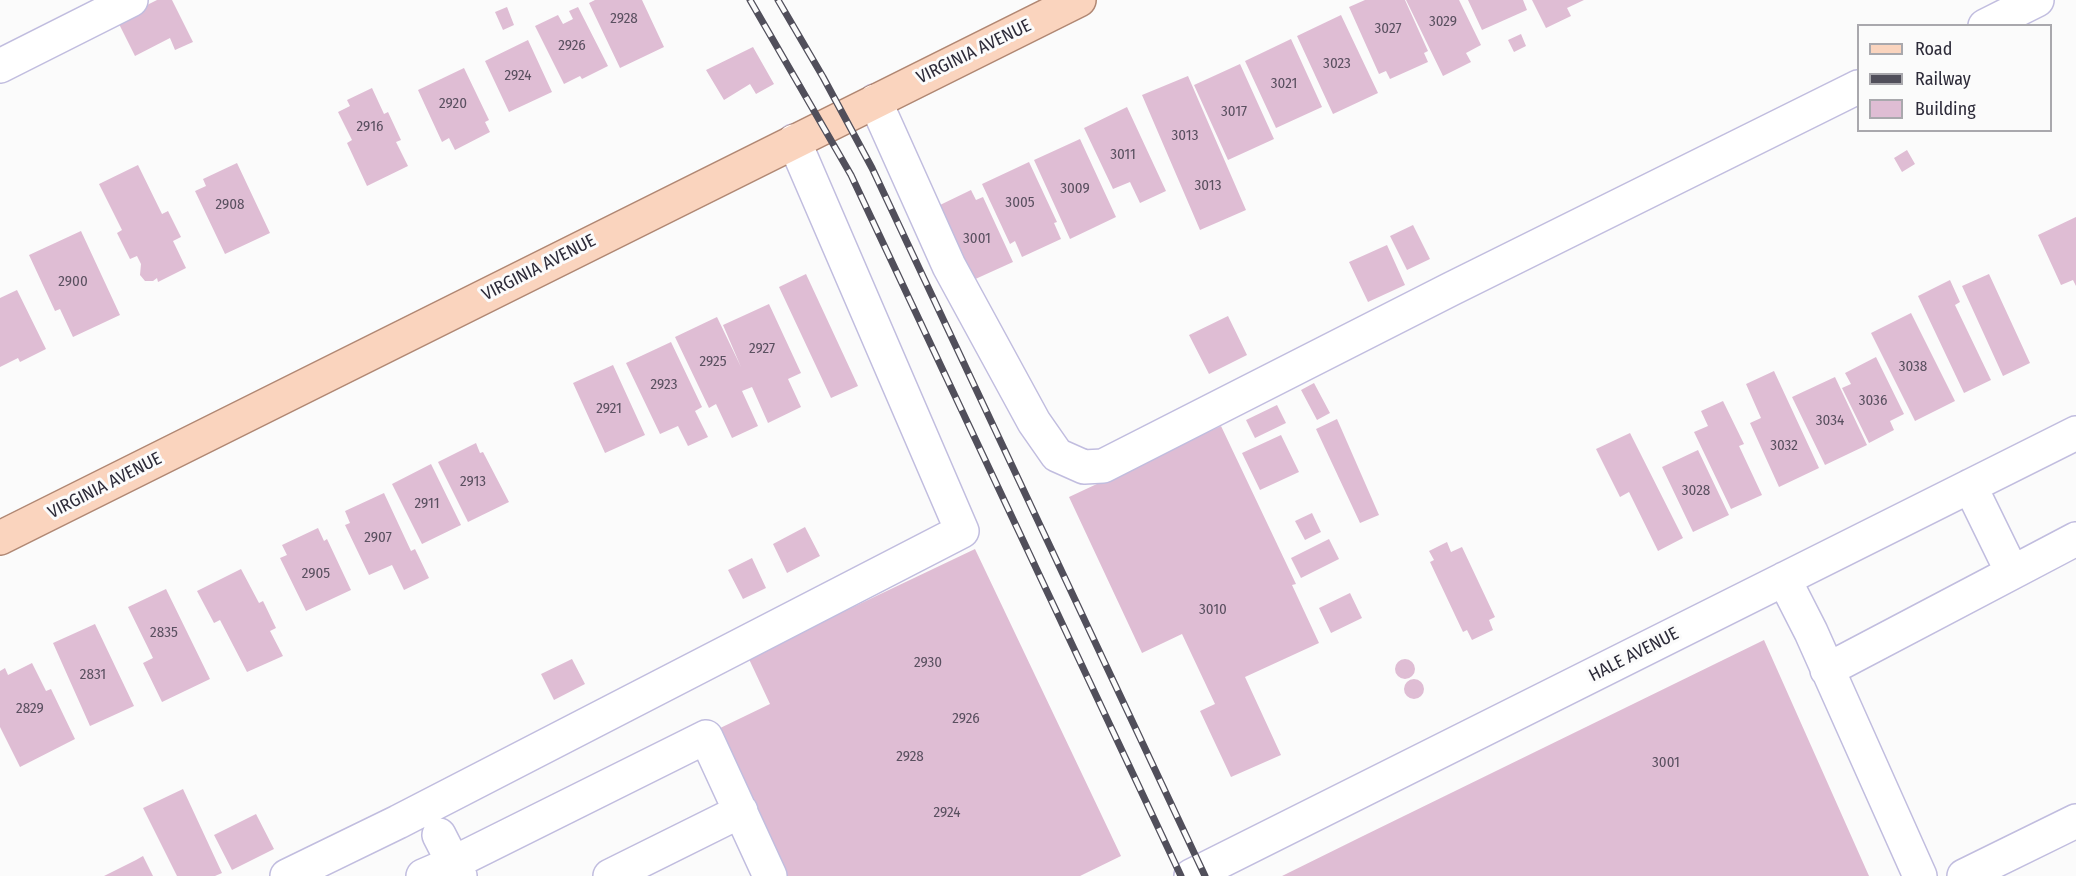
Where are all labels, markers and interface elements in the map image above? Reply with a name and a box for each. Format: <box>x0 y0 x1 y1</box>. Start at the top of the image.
house number: 2928 <box>610 10 638 28</box>
house number: 3029 <box>1429 13 1457 31</box>
street label: VIRGINIA AVENUE <box>913 15 1035 89</box>
house number: 3027 <box>1375 20 1401 38</box>
legend <box>1857 24 2052 132</box>
house number: 2926 <box>558 37 586 55</box>
text: Road <box>1915 38 1952 60</box>
house number: 3023 <box>1323 55 1351 73</box>
house number: 2924 <box>504 67 532 85</box>
text: Railway <box>1915 68 1971 90</box>
house number: 3021 <box>1271 75 1297 93</box>
house number: 2920 <box>439 95 467 113</box>
text: Building <box>1915 98 1976 120</box>
house number: 3017 <box>1221 103 1247 121</box>
house number: 2916 <box>357 118 383 136</box>
house number: 3013 <box>1172 127 1198 145</box>
house number: 3011 <box>1110 146 1136 164</box>
house number: 3013 <box>1195 177 1221 195</box>
house number: 3009 <box>1060 180 1090 198</box>
house number: 3005 <box>1005 194 1035 212</box>
house number: 2908 <box>215 196 245 214</box>
street label: VIRGINIA AVENUE <box>479 230 599 306</box>
house number: 3001 <box>963 230 991 248</box>
house number: 2900 <box>58 273 88 291</box>
house number: 2927 <box>749 340 775 358</box>
house number: 2925 <box>699 353 727 371</box>
house number: 3038 <box>1899 358 1927 376</box>
house number: 2923 <box>651 376 677 394</box>
house number: 3036 <box>1859 392 1887 410</box>
house number: 2921 <box>596 400 622 418</box>
house number: 3034 <box>1816 412 1844 430</box>
house number: 3032 <box>1770 437 1798 455</box>
street label: VIRGINIA AVENUE <box>45 448 165 524</box>
house number: 2913 <box>460 473 486 491</box>
house number: 3028 <box>1682 482 1710 500</box>
house number: 2911 <box>414 495 440 513</box>
house number: 2907 <box>364 529 392 547</box>
house number: 2905 <box>302 565 330 583</box>
house number: 3010 <box>1199 601 1227 619</box>
street label: HALE AVENUE <box>1586 623 1682 687</box>
house number: 2835 <box>150 624 178 642</box>
house number: 2930 <box>914 654 942 672</box>
house number: 2831 <box>80 666 106 684</box>
house number: 2829 <box>16 700 44 718</box>
house number: 2926 <box>952 710 980 728</box>
house number: 2928 <box>896 748 924 766</box>
house number: 3001 <box>1652 754 1680 772</box>
house number: 2924 <box>933 804 961 822</box>

